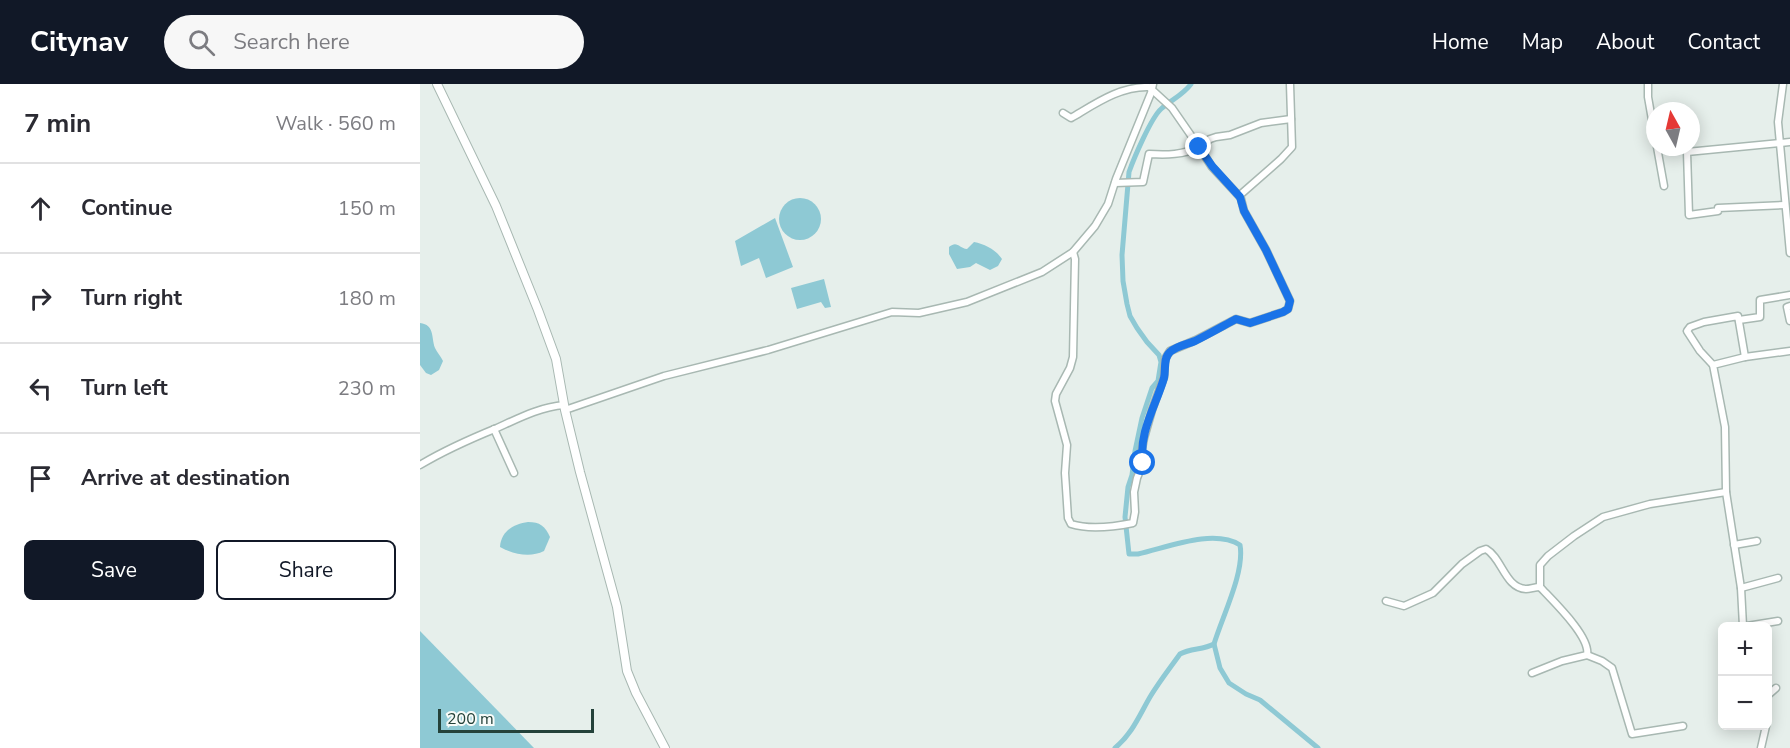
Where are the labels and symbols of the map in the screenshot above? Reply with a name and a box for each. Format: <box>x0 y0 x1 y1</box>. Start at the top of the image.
north arrow <box>1646 102 1700 156</box>
route end <box>1185 133 1211 159</box>
route start <box>1129 449 1155 475</box>
scale bar <box>438 706 594 734</box>

